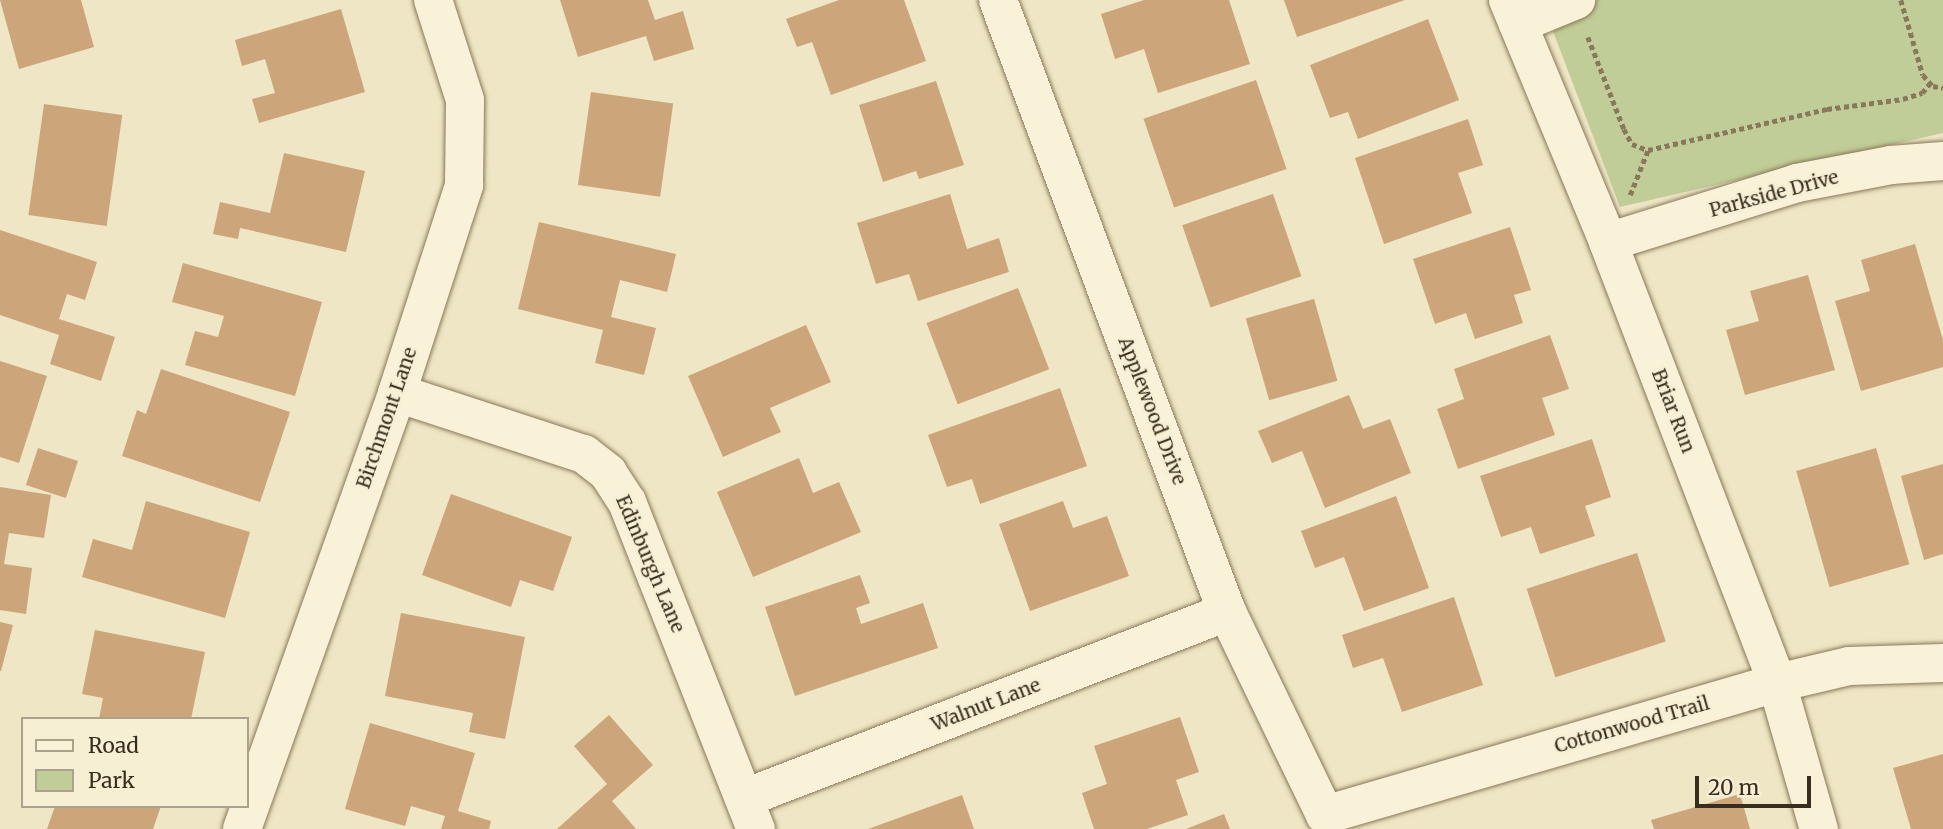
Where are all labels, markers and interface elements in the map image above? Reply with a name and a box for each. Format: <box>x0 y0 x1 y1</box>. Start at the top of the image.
street label: Parkside Drive <box>1707 166 1841 222</box>
street label: Applewood Drive <box>1113 334 1191 488</box>
street label: Birchmont Lane <box>352 344 422 492</box>
street label: Briar Run <box>1647 366 1699 456</box>
street label: Edinburgh Lane <box>611 492 689 636</box>
street label: Walnut Lane <box>928 674 1044 736</box>
street label: Cottonwood Trail <box>1552 692 1712 758</box>
legend <box>21 717 248 808</box>
text: Road <box>88 732 139 759</box>
scale bar <box>1698 762 1814 806</box>
text: Park <box>88 767 135 794</box>
text: 20 m <box>1708 774 1759 801</box>

